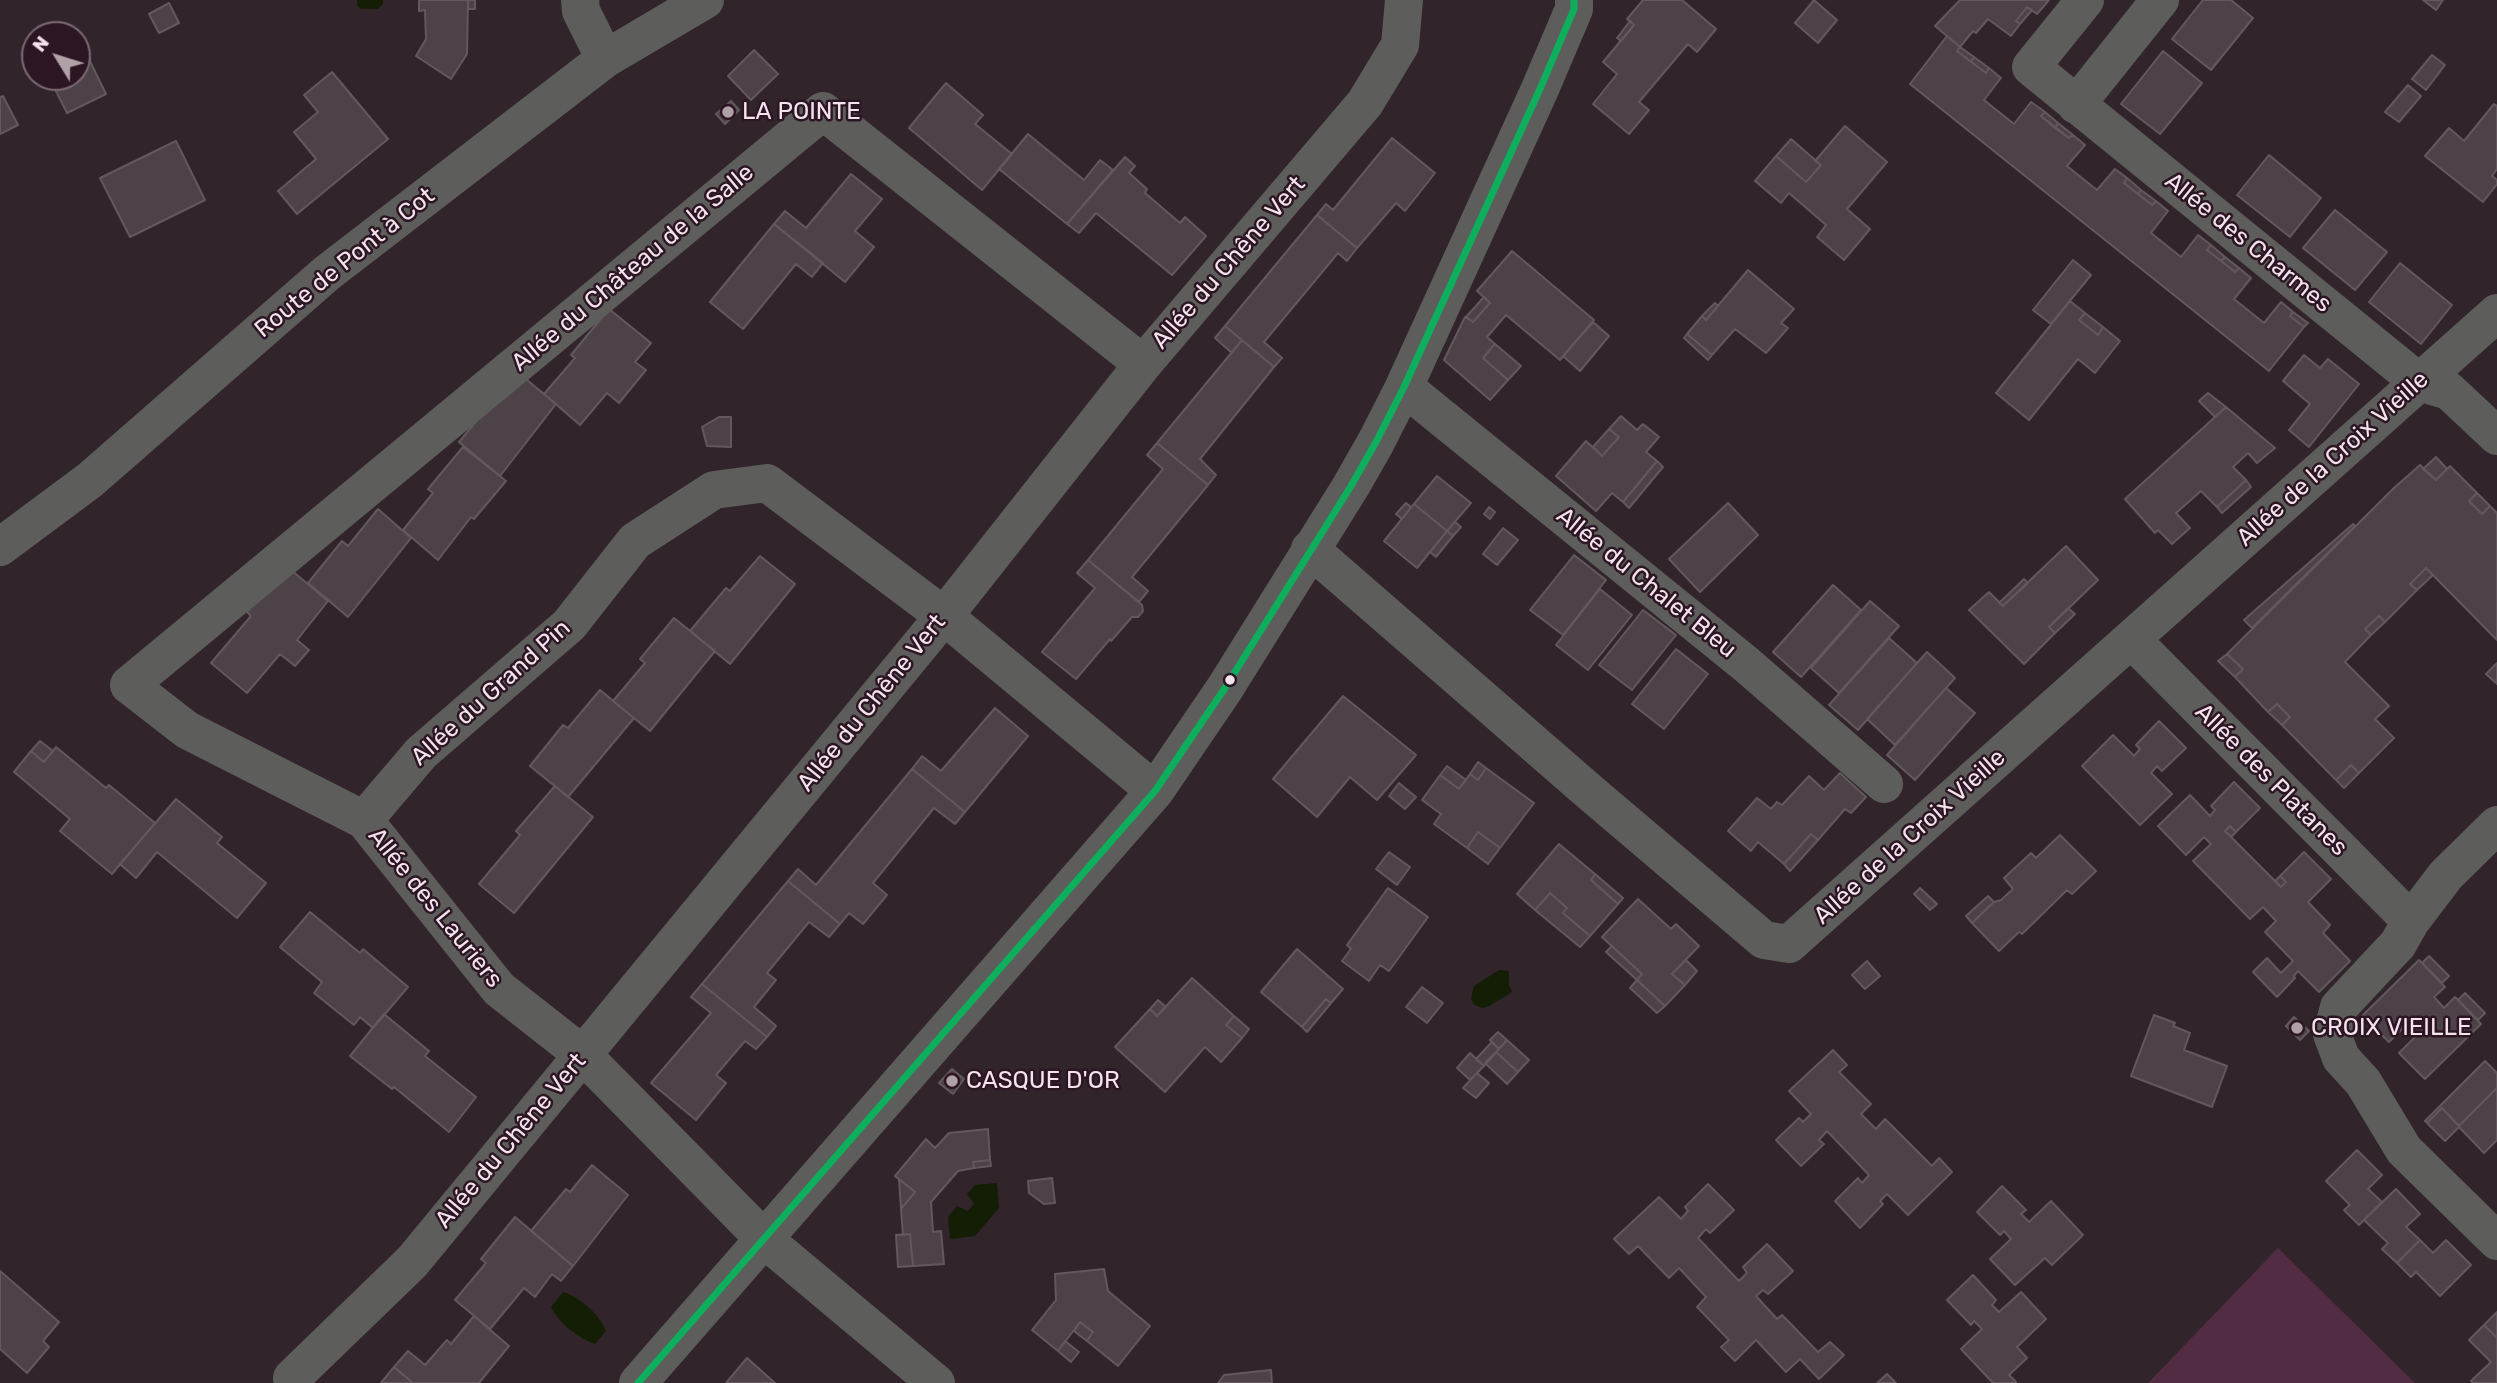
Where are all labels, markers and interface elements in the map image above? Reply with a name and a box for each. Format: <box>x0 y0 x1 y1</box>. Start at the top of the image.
north arrow <box>21 21 91 91</box>
text: N <box>27 32 54 56</box>
place label: LA POINTE <box>742 98 861 126</box>
marker: LA POINTE <box>720 104 736 120</box>
street label: Allée du Château de la Salle <box>506 158 760 378</box>
street label: Allée des Charmes <box>2159 167 2337 319</box>
street label: Allée du Chêne Vert <box>1146 171 1312 355</box>
street label: Route de Pont à Cot <box>249 182 441 344</box>
street label: Allée de la Croix Vieille <box>2231 365 2435 553</box>
street label: Allée du Chalet Bleu <box>1550 502 1742 664</box>
street label: Allée du Chêne Vert <box>792 609 952 797</box>
street label: Allée du Grand Pin <box>406 614 576 772</box>
unlabelled marker <box>1223 673 1237 687</box>
street label: Allée des Platanes <box>2189 698 2353 862</box>
street label: Allée de la Croix Vieille <box>1808 743 2012 931</box>
street label: Allée des Lauriers <box>362 822 508 994</box>
place label: CROIX VIEILLE <box>2311 1014 2471 1042</box>
marker: CROIX VIEILLE <box>2289 1020 2305 1036</box>
street label: Allée du Chêne Vert <box>429 1048 593 1234</box>
place label: CASQUE D'OR <box>966 1067 1120 1095</box>
marker: CASQUE D'OR <box>944 1073 960 1089</box>

